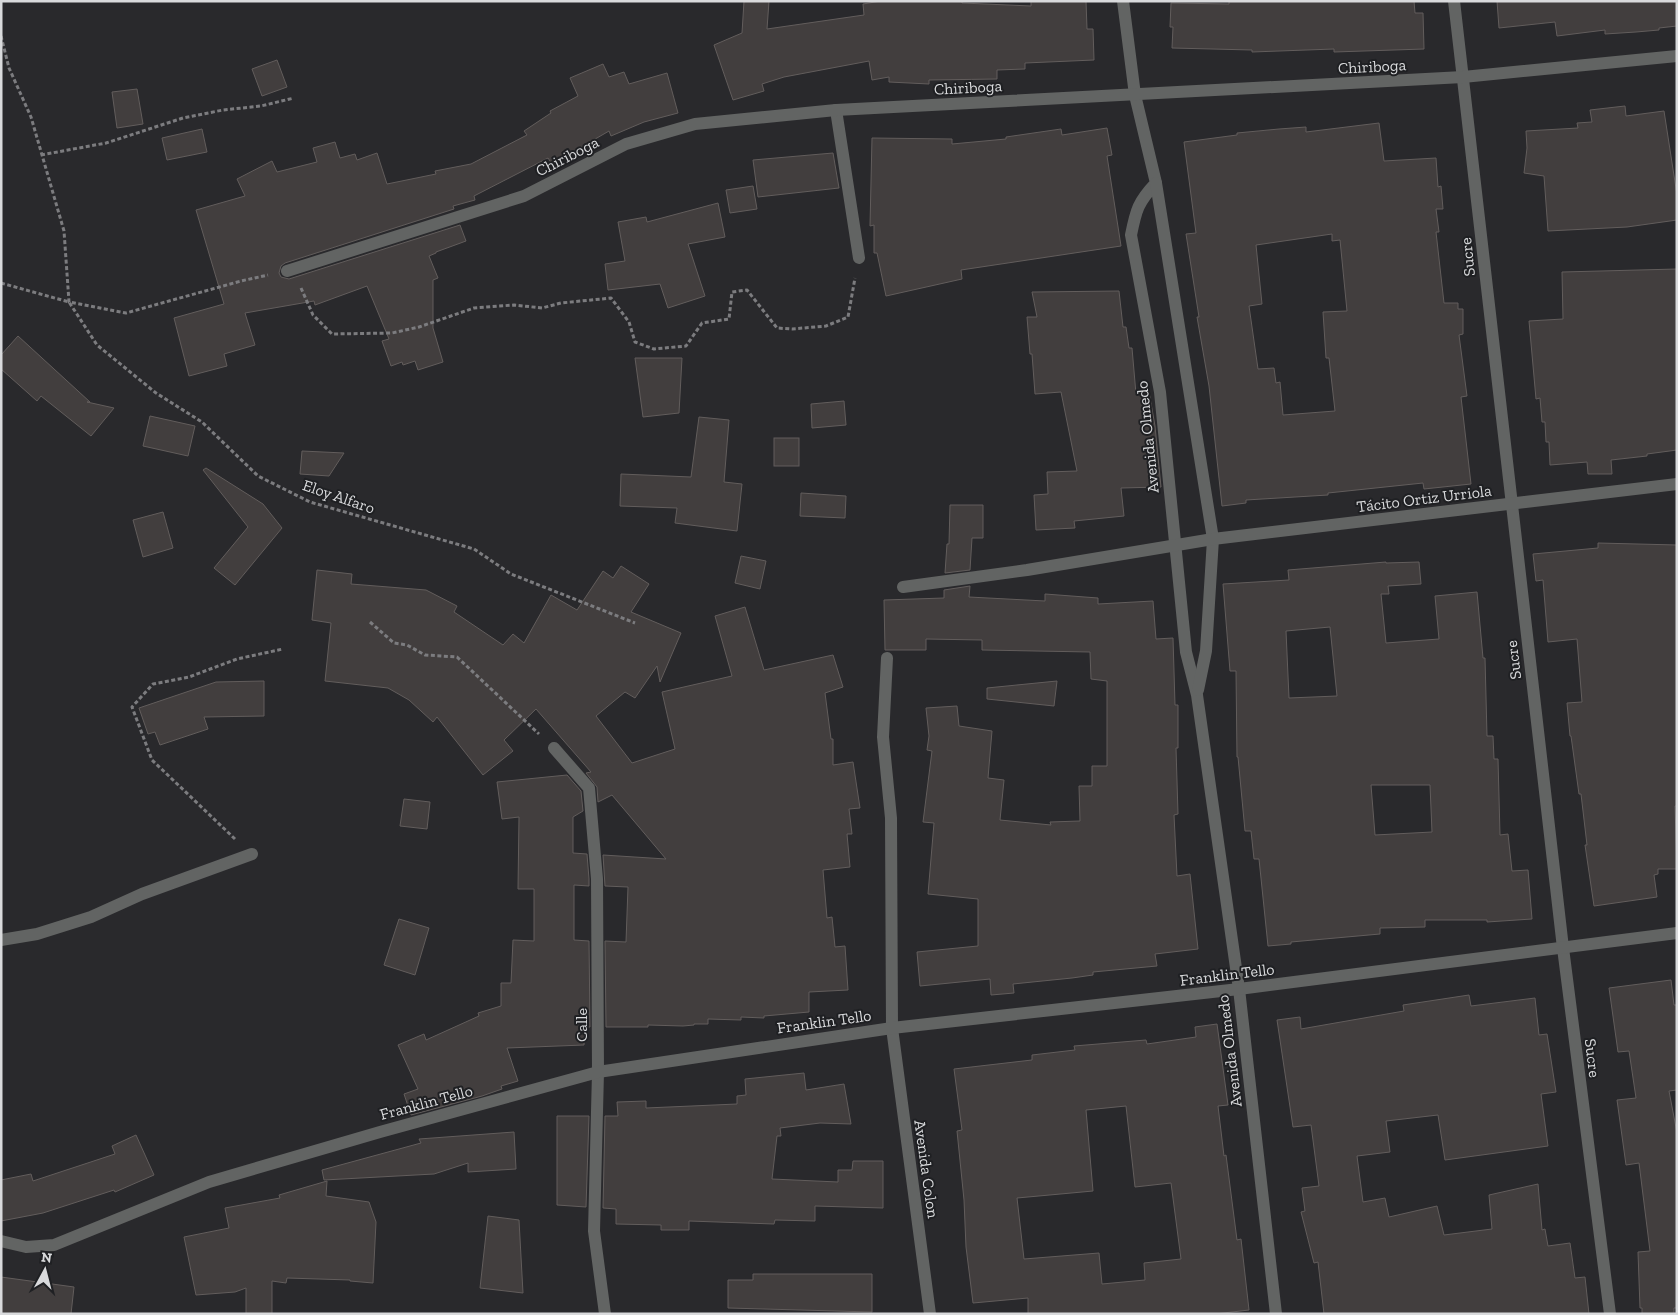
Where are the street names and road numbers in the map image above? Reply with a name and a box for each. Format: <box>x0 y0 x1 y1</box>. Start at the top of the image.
street label: Chiriboga <box>1337 55 1407 78</box>
street label: Chiriboga <box>933 76 1003 99</box>
street label: Chiriboga <box>533 132 602 180</box>
street label: Sucre <box>1456 236 1479 277</box>
street label: Avenida Olmedo <box>1132 380 1163 494</box>
street label: Eloy Alfaro <box>300 475 377 518</box>
street label: Tácito Ortiz Urriola <box>1355 481 1493 516</box>
street label: Sucre <box>1502 639 1525 681</box>
street label: Franklin Tello <box>1179 959 1275 990</box>
street label: Avenida Olmedo <box>1213 994 1246 1108</box>
street label: Franklin Tello <box>776 1005 873 1038</box>
street label: Calle <box>572 1008 591 1042</box>
street label: Sucre <box>1581 1037 1604 1079</box>
street label: Franklin Tello <box>378 1081 475 1124</box>
street label: Avenida Colon <box>910 1119 943 1220</box>

